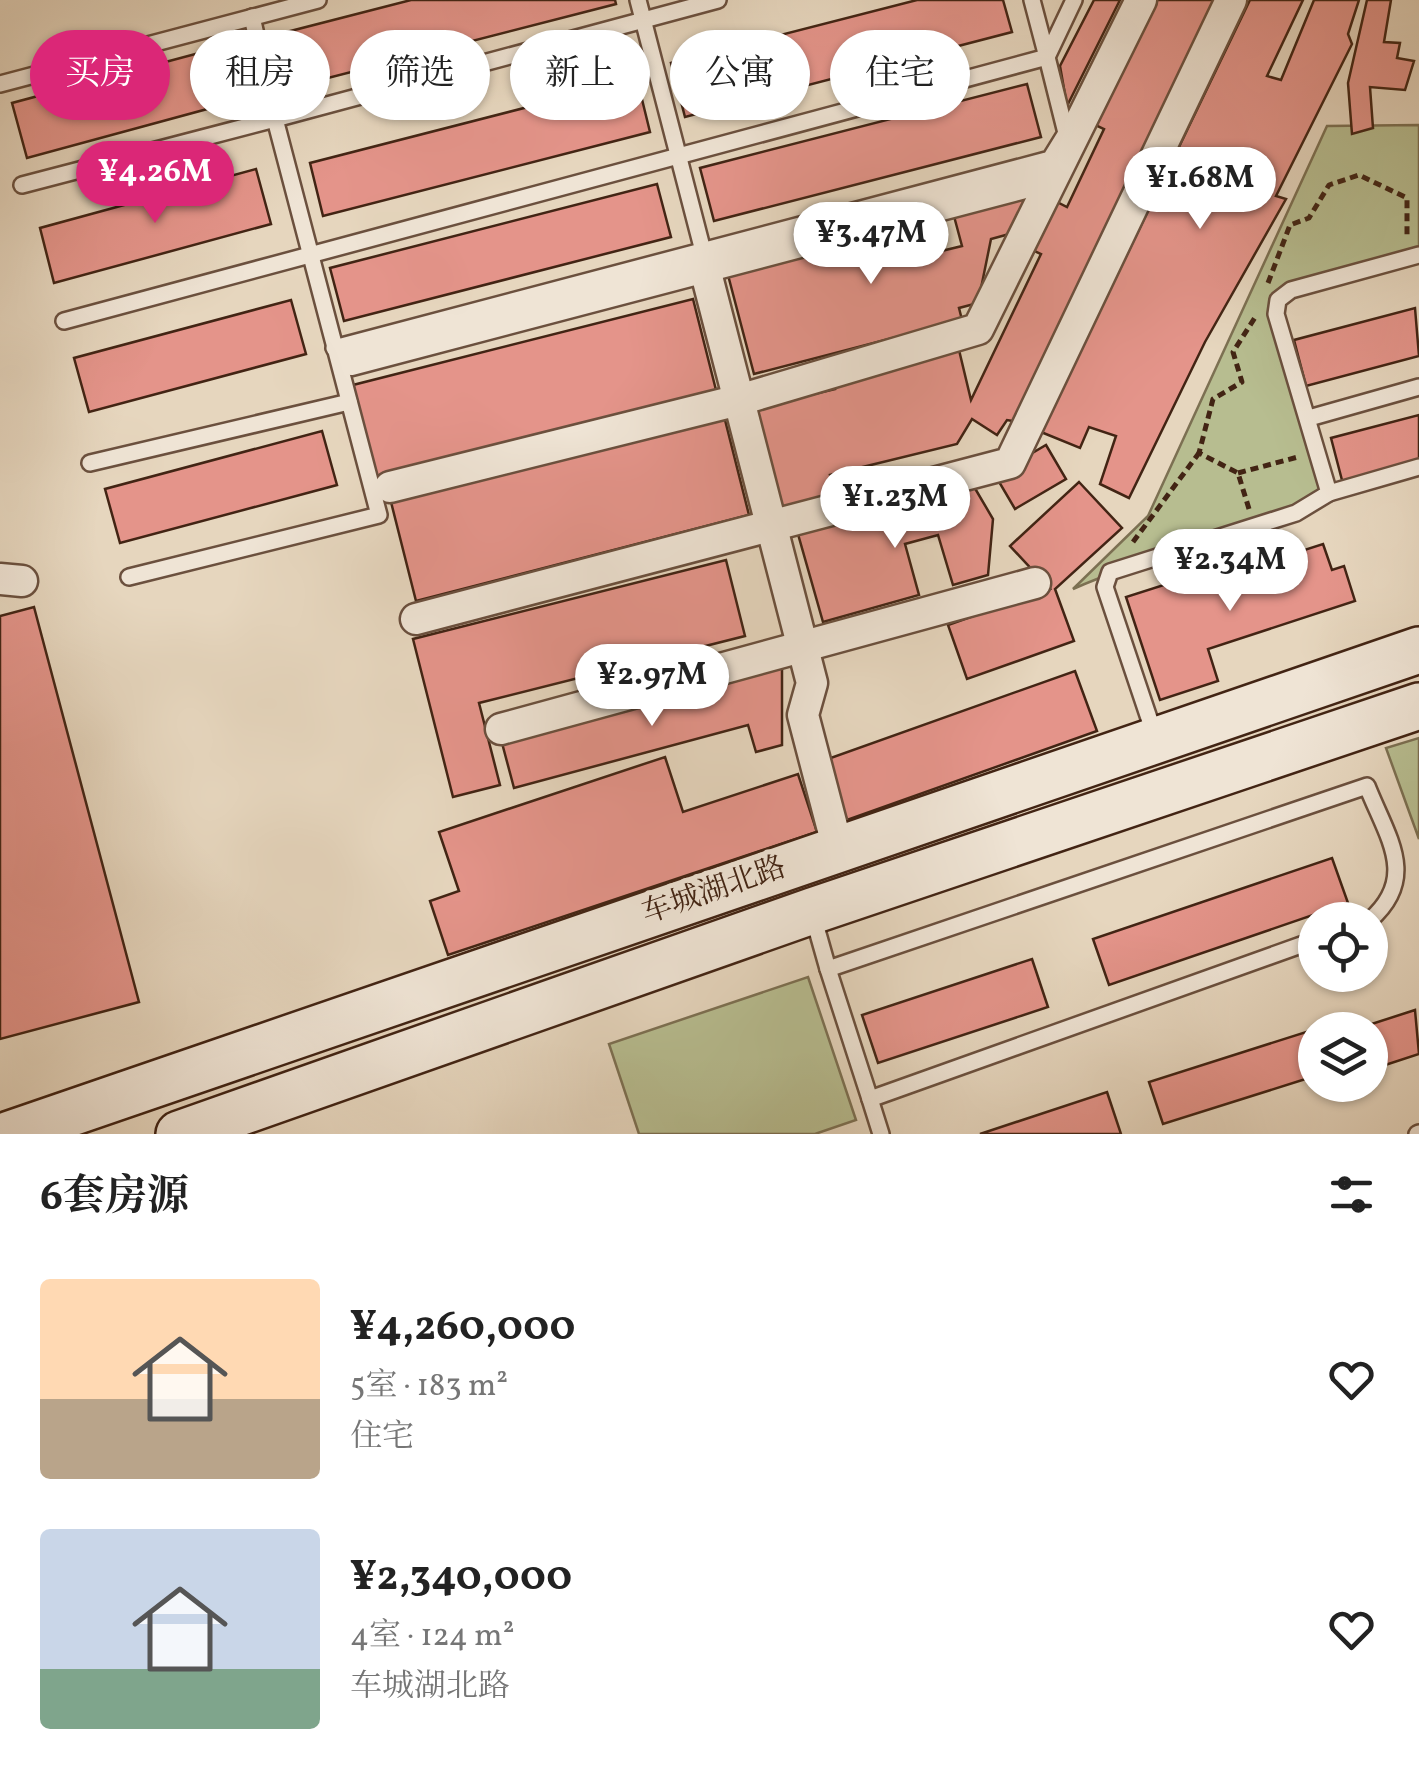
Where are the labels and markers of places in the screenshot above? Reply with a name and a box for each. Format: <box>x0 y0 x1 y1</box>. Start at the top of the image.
pin: ¥4.26M <box>74 141 236 226</box>
pin: ¥1.68M <box>1119 147 1281 232</box>
pin: ¥3.47M <box>790 202 952 287</box>
pin: ¥1.23M <box>814 466 976 551</box>
pin: ¥2.34M <box>1149 529 1311 614</box>
pin: ¥2.97M <box>571 644 733 729</box>

